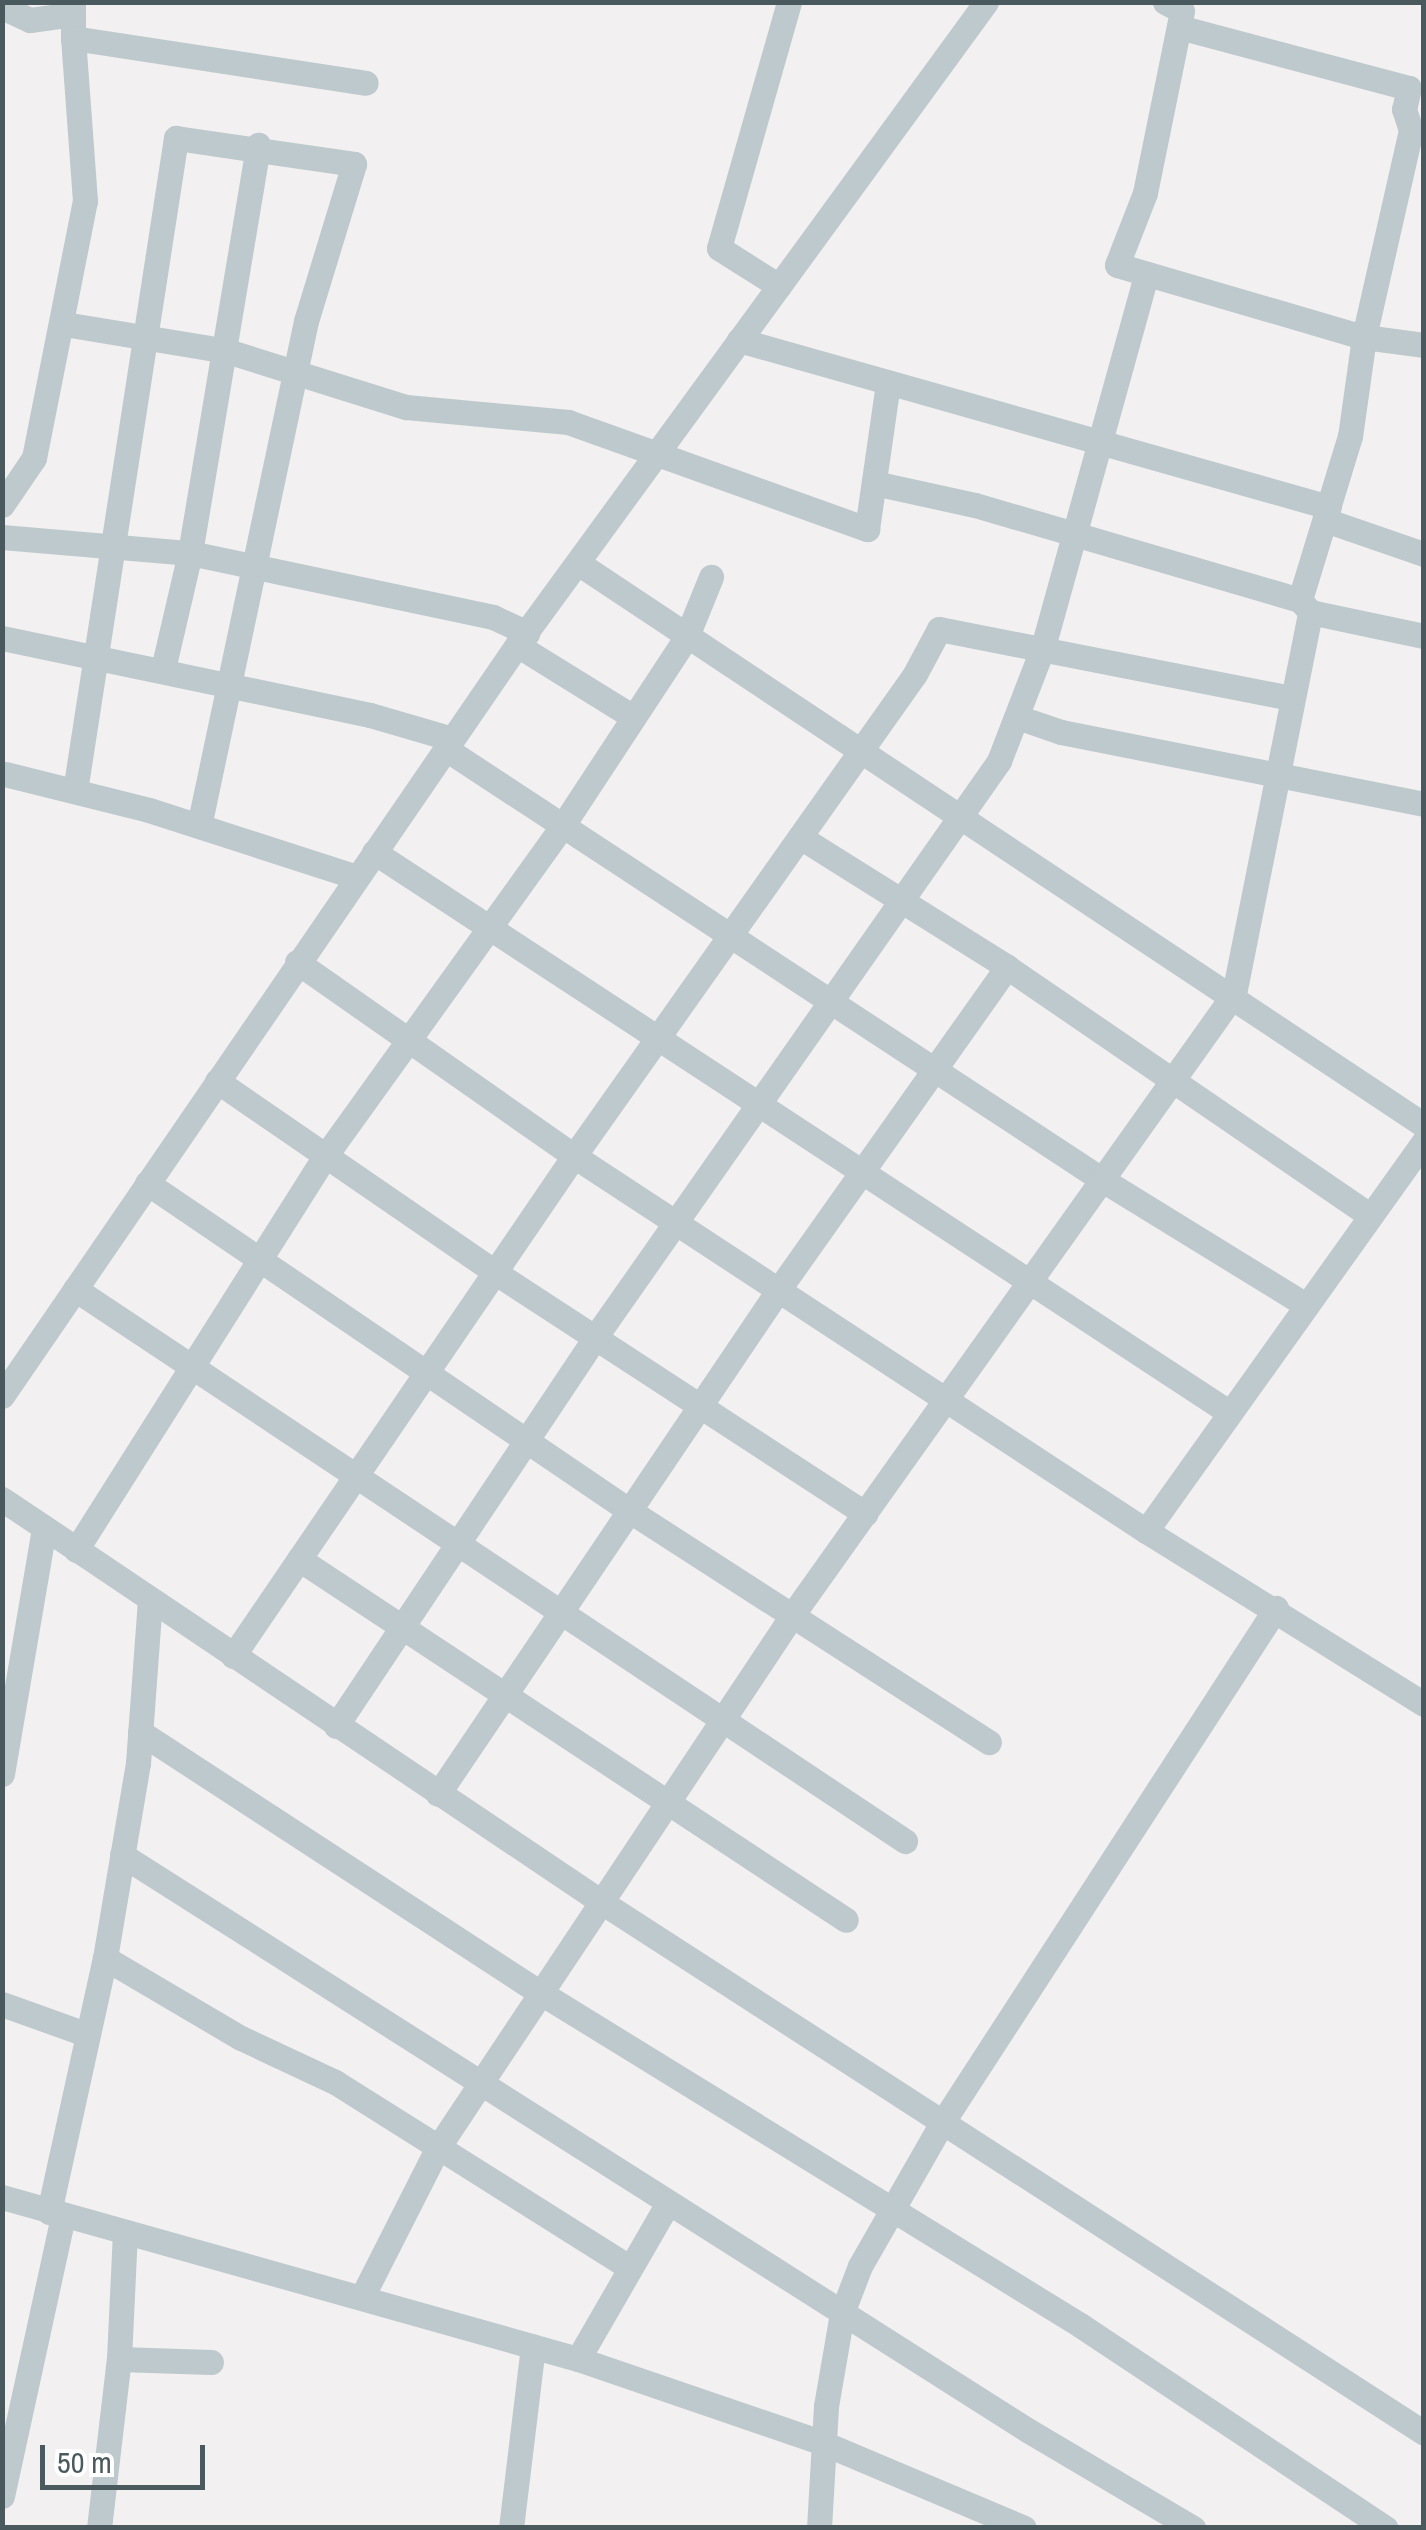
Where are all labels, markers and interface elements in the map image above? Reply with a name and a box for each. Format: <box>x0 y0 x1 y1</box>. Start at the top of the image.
scale bar <box>45 2425 210 2487</box>
text: 50 m <box>57 2442 112 2482</box>

